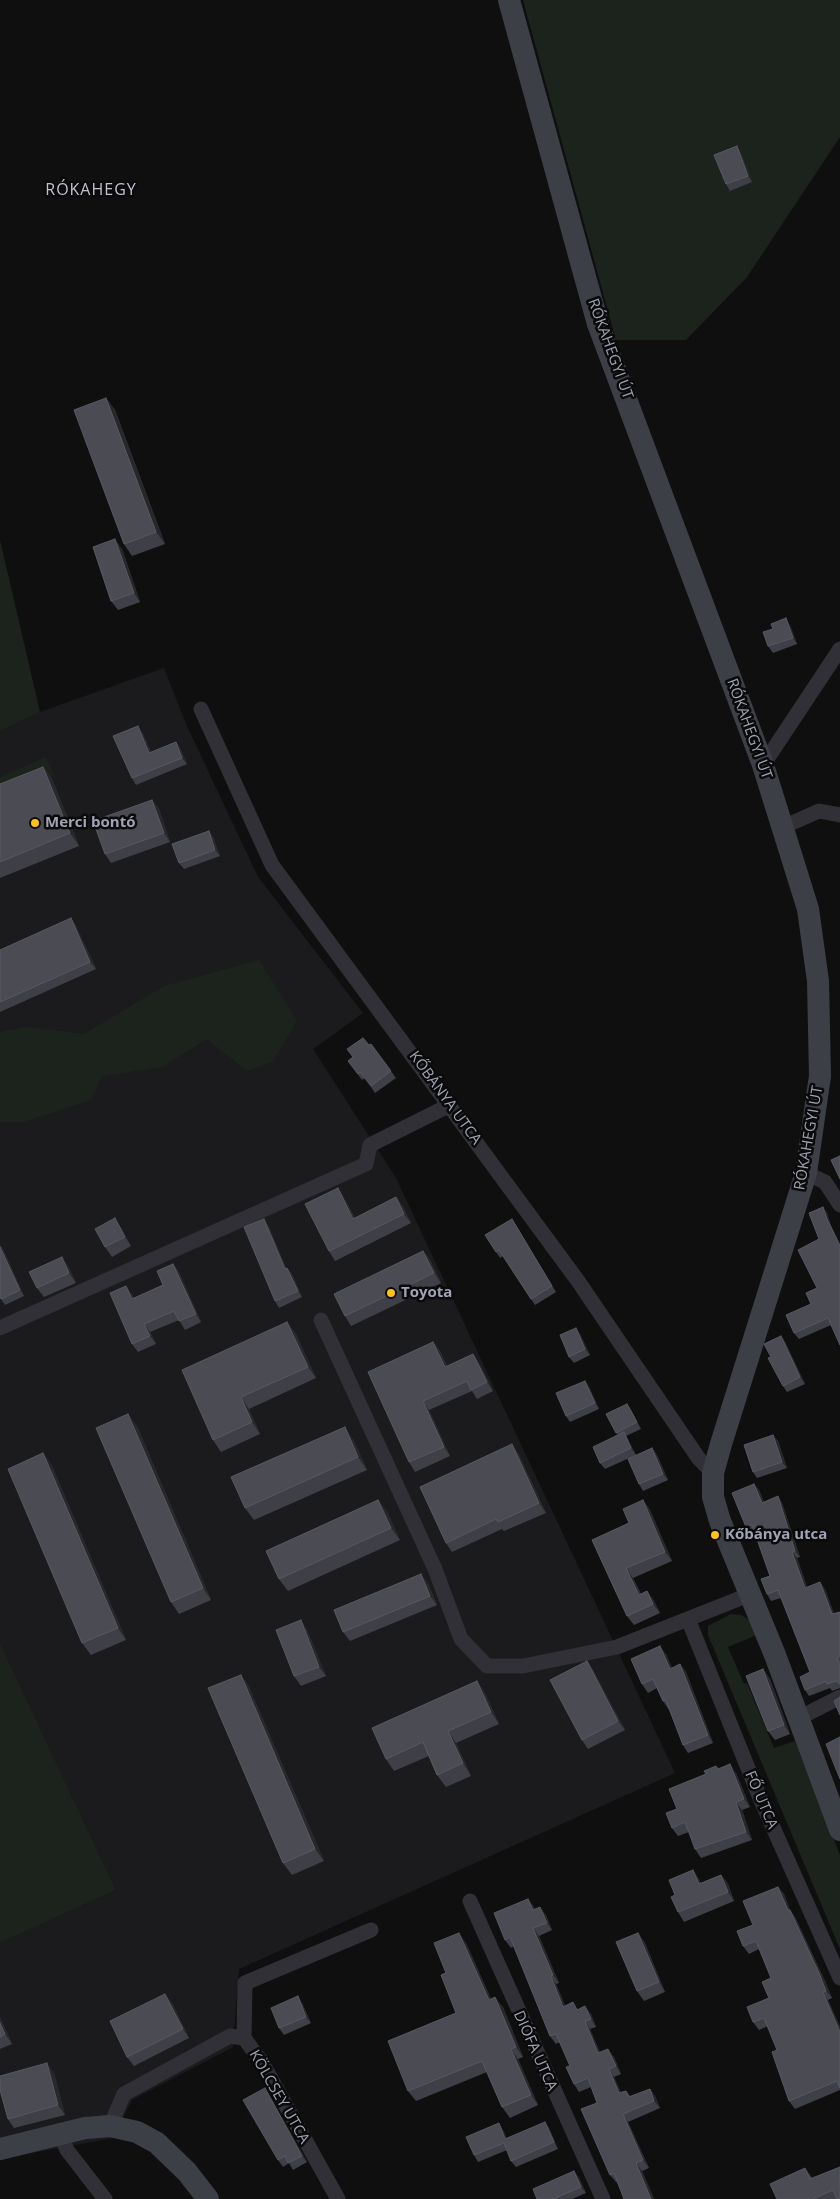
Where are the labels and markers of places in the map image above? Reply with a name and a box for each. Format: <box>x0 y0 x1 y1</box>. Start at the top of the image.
place label: Merci bontó <box>45 814 135 832</box>
marker: Merci bontó <box>29 817 41 829</box>
place label: Toyota <box>401 1284 452 1302</box>
marker: Toyota <box>385 1287 397 1299</box>
place label: Kőbánya utca <box>725 1526 827 1544</box>
marker: Kőbánya utca <box>709 1529 721 1541</box>

